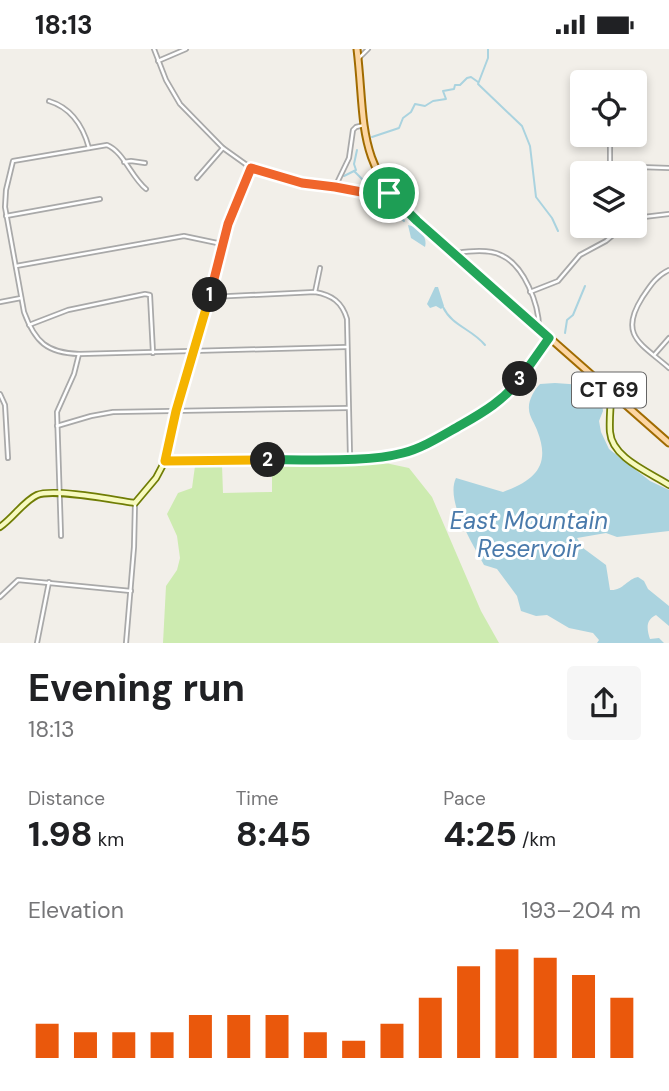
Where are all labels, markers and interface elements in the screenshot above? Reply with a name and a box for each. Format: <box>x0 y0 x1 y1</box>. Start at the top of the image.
text: 18:13 <box>35 8 93 42</box>
map controls <box>570 70 647 238</box>
button: locate <box>570 70 647 147</box>
button: layers <box>570 161 647 238</box>
pin <box>359 163 419 223</box>
icon: arrive <box>370 174 408 212</box>
pin: 1 <box>192 278 228 313</box>
text: 1 <box>206 282 213 307</box>
pin: 3 <box>503 361 538 397</box>
text: 3 <box>514 366 525 391</box>
road number: CT 69 <box>572 373 646 407</box>
pin: 2 <box>250 443 286 477</box>
text: 2 <box>262 447 273 472</box>
water label: East Mountain Reservoir <box>450 505 608 564</box>
text: Evening run <box>28 663 245 713</box>
button: share <box>567 666 641 740</box>
text: 18:13 <box>28 714 75 744</box>
text: Distance <box>28 786 105 811</box>
text: Time <box>236 786 279 811</box>
text: Pace <box>443 786 486 811</box>
text: 1.98 <box>28 811 93 857</box>
text: 8:45 <box>236 811 311 857</box>
text: 4:25 <box>443 811 517 857</box>
text: km <box>93 827 124 852</box>
text: /km <box>517 827 556 852</box>
text: Elevation <box>28 895 124 925</box>
text: 193–204 m <box>521 895 641 925</box>

